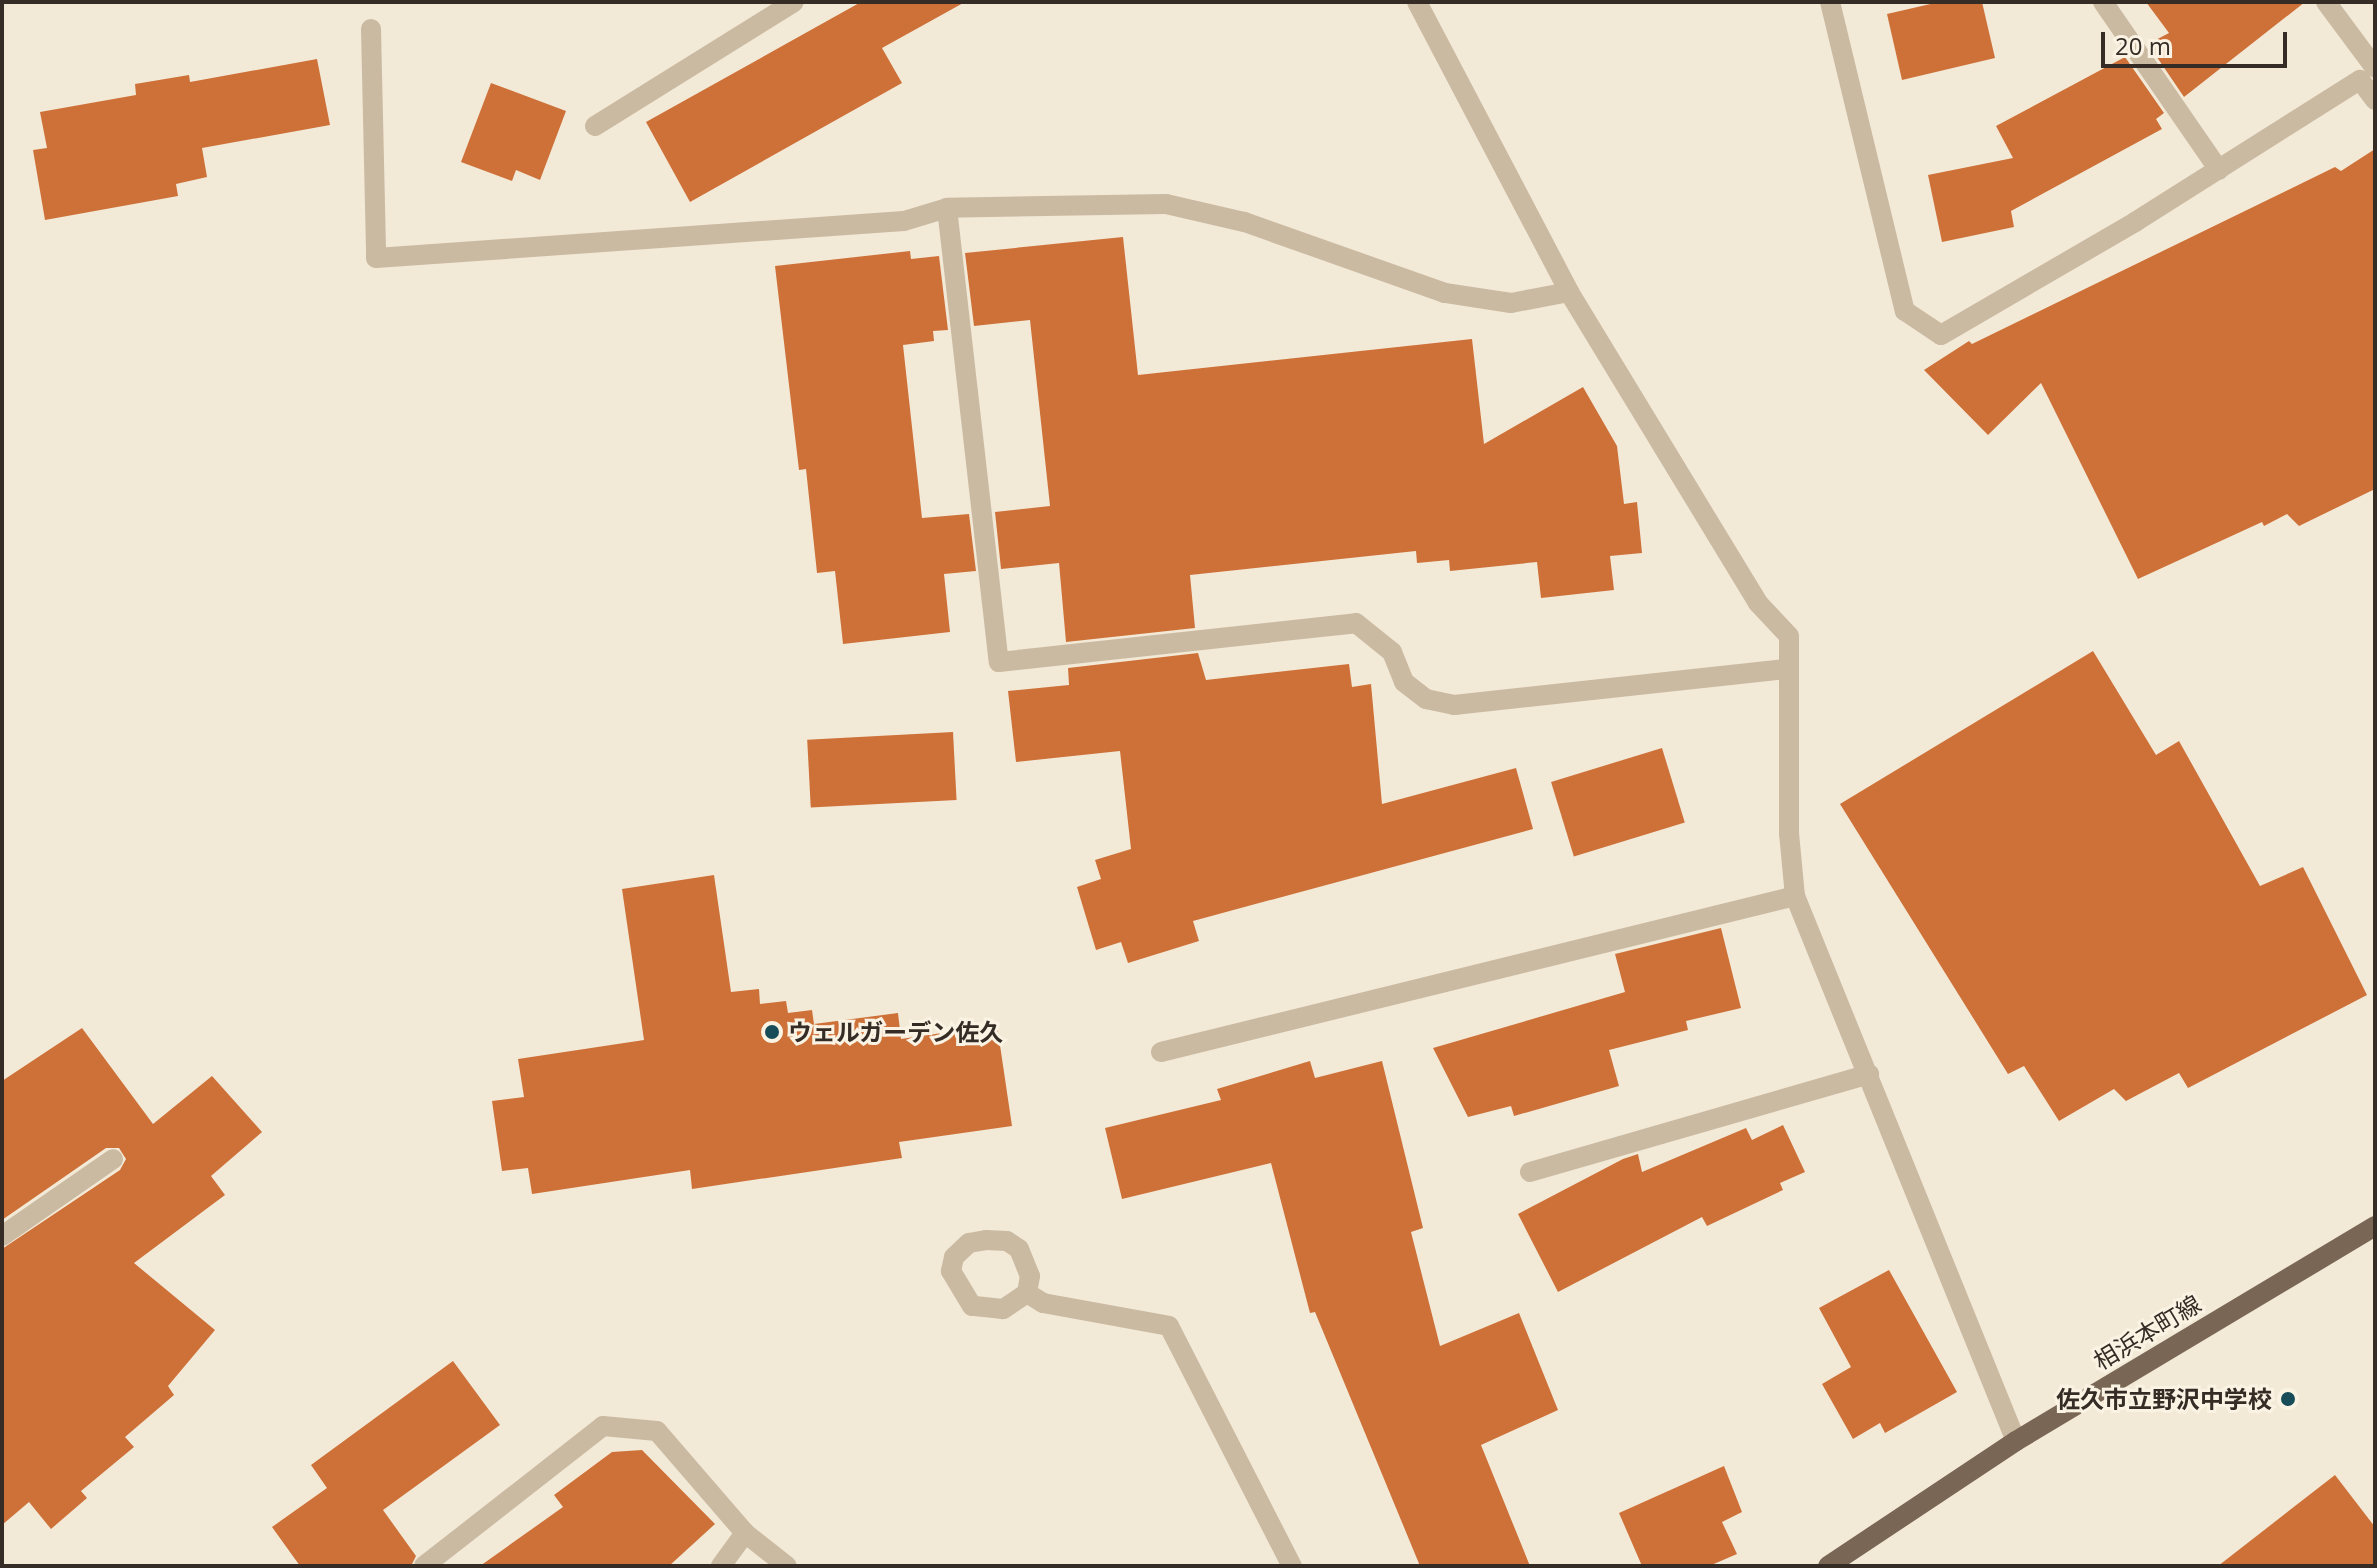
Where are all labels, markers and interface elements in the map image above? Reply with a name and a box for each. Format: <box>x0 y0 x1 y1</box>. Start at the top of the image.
scale bar <box>2105 16 2291 66</box>
text: 20 m <box>2115 29 2171 62</box>
place label: ウェルガーデン佐久 <box>788 1018 1004 1046</box>
marker: ウェルガーデン佐久 <box>763 1023 781 1041</box>
street label: 相浜本町線 <box>2088 1289 2206 1375</box>
place label: 佐久市立野沢中学校 <box>2056 1385 2272 1413</box>
marker: 佐久市立野沢中学校 <box>2279 1390 2297 1408</box>

